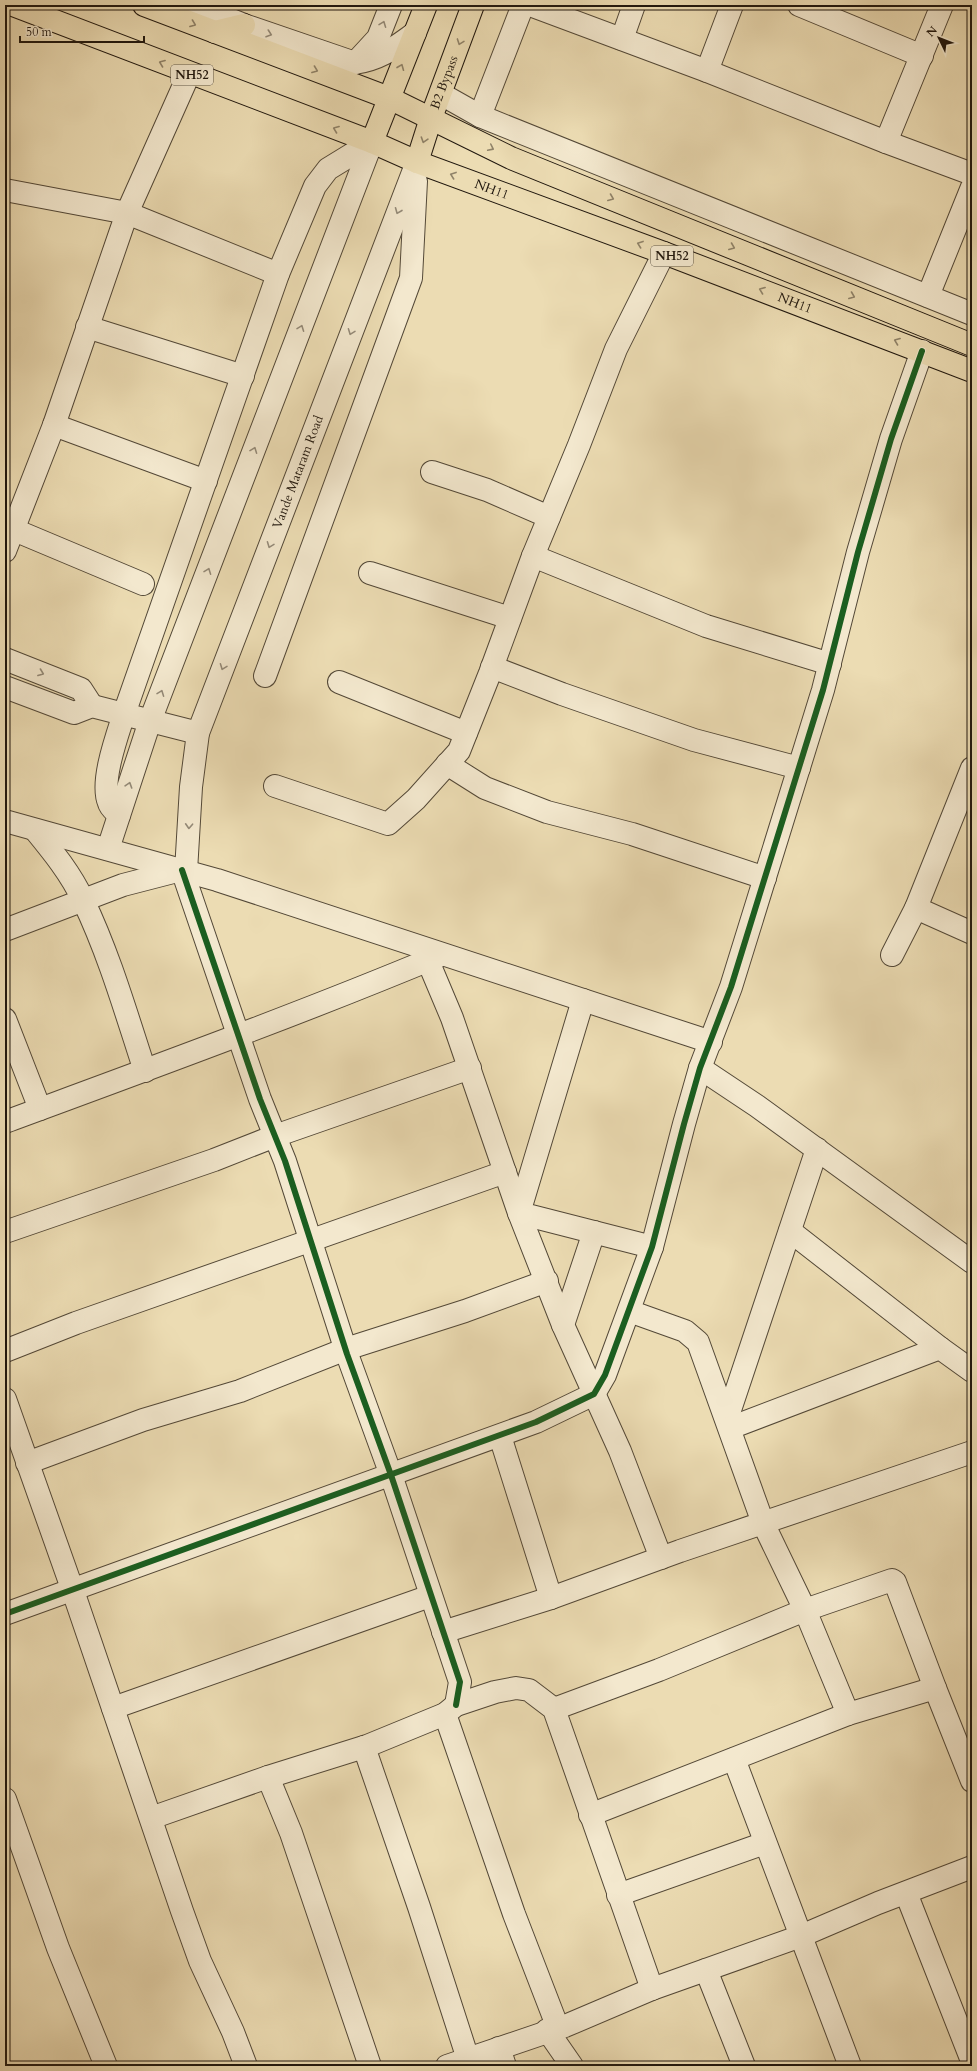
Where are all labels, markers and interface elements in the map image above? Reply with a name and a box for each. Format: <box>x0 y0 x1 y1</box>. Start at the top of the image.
scale bar <box>20 18 144 44</box>
north arrow <box>919 18 959 58</box>
one-way arrow <box>190 19 197 27</box>
one-way arrow <box>379 21 387 28</box>
text: N <box>923 23 941 40</box>
text: 50 m <box>26 24 53 40</box>
one-way arrow <box>266 29 273 38</box>
one-way arrow <box>456 38 464 45</box>
street label: B2 Bypass <box>426 53 462 112</box>
one-way arrow <box>158 59 165 67</box>
one-way arrow <box>397 64 405 71</box>
road number: NH52 <box>171 65 213 85</box>
one-way arrow <box>311 66 318 74</box>
one-way arrow <box>332 125 339 133</box>
one-way arrow <box>420 136 429 143</box>
one-way arrow <box>487 143 495 151</box>
one-way arrow <box>449 171 456 179</box>
street label: NH11 <box>472 175 511 204</box>
one-way arrow <box>608 194 615 202</box>
one-way arrow <box>394 207 402 214</box>
one-way arrow <box>637 240 644 249</box>
one-way arrow <box>728 243 735 251</box>
road number: NH52 <box>651 246 693 266</box>
one-way arrow <box>759 287 766 295</box>
street label: NH11 <box>775 288 815 318</box>
one-way arrow <box>848 291 856 299</box>
one-way arrow <box>296 325 304 332</box>
one-way arrow <box>347 329 355 336</box>
one-way arrow <box>893 338 900 346</box>
street label: Vande Mataram Road <box>268 413 328 531</box>
one-way arrow <box>250 446 258 453</box>
one-way arrow <box>266 542 274 549</box>
one-way arrow <box>203 568 211 575</box>
one-way arrow <box>220 663 228 670</box>
one-way arrow <box>37 668 45 676</box>
one-way arrow <box>157 689 165 696</box>
one-way arrow <box>124 782 133 789</box>
one-way arrow <box>184 823 193 829</box>

